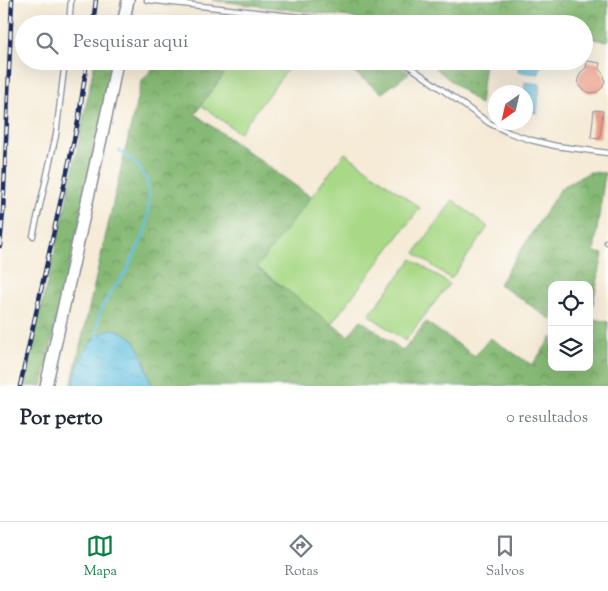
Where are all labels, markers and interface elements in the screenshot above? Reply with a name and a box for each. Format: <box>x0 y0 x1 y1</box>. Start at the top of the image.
search box <box>15 15 593 70</box>
icon: search <box>33 29 61 57</box>
text: Pesquisar aqui <box>73 29 188 56</box>
north arrow <box>488 85 533 130</box>
map controls <box>548 281 593 371</box>
button: locate <box>548 281 593 326</box>
button: layers <box>548 326 593 371</box>
text: Por perto <box>20 404 103 434</box>
text: 0 resultados <box>506 407 588 430</box>
tab: Mapa <box>84 532 117 582</box>
tab: Rotas <box>284 532 318 582</box>
tab: Salvos <box>486 532 524 582</box>

